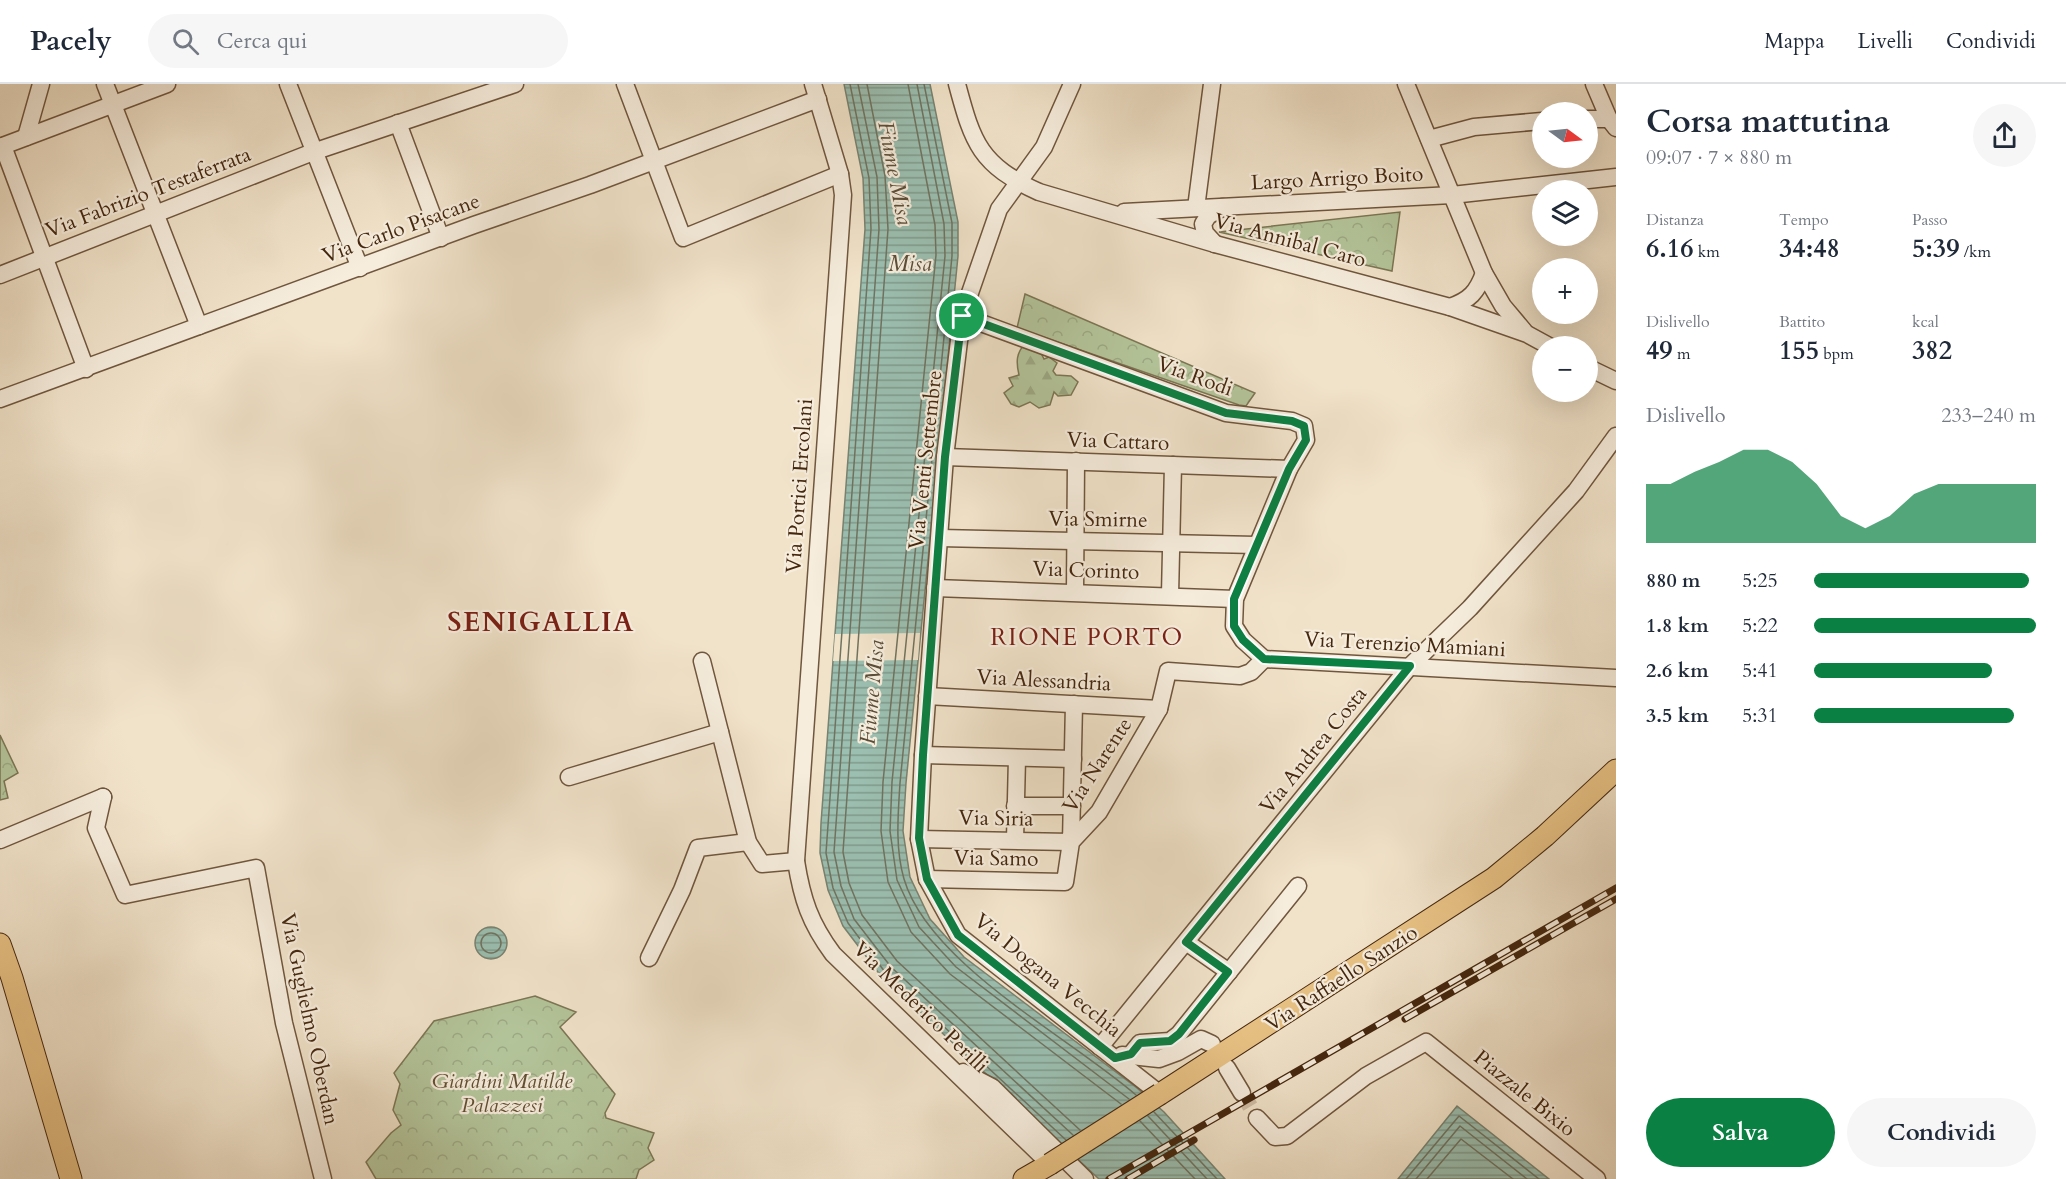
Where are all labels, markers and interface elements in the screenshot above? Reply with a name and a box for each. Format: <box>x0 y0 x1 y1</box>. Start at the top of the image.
search box <box>148 14 568 68</box>
text: Pacely <box>30 22 112 60</box>
icon: search <box>169 25 202 58</box>
text: Cerca qui <box>217 26 307 56</box>
text: Mappa <box>1764 27 1825 56</box>
text: Livelli <box>1858 27 1913 56</box>
text: Condividi <box>1946 27 2036 56</box>
text: Corsa mattutina <box>1646 99 1890 144</box>
north arrow <box>1532 102 1598 168</box>
map controls <box>1532 102 1598 402</box>
button: share <box>1973 104 2036 167</box>
water label: Fiume Misa <box>870 119 920 228</box>
street label: Via Fabrizio Testaferrata <box>41 140 255 245</box>
text: 09:07 · 7 × 880 m <box>1646 144 1792 171</box>
street label: Largo Arrigo Boito <box>1250 160 1424 197</box>
button: layers <box>1532 180 1598 246</box>
street label: Via Carlo Pisacane <box>318 187 484 270</box>
street label: Via Annibal Caro <box>1211 206 1369 275</box>
text: Distanza <box>1646 209 1704 231</box>
text: Tempo <box>1779 209 1829 231</box>
text: Passo <box>1912 209 1948 231</box>
text: 6.16 <box>1646 231 1694 266</box>
text: 34:48 <box>1779 231 1840 266</box>
text: 5:39 <box>1912 231 1960 266</box>
text: km <box>1694 241 1720 263</box>
text: /km <box>1960 241 1991 263</box>
water label: Misa <box>888 249 932 279</box>
button: + <box>1532 258 1598 324</box>
pin <box>936 290 987 341</box>
icon: arrive <box>945 299 978 332</box>
text: Dislivello <box>1646 311 1710 333</box>
text: Battito <box>1779 311 1825 333</box>
text: kcal <box>1912 311 1939 333</box>
text: 49 <box>1646 333 1673 368</box>
text: 155 <box>1779 333 1819 368</box>
text: 382 <box>1912 333 1952 368</box>
button: − <box>1532 336 1598 402</box>
text: m <box>1673 343 1690 365</box>
text: bpm <box>1819 343 1854 365</box>
street label: Via Rodi <box>1153 349 1237 404</box>
street label: Via Venti Settembre <box>902 369 949 551</box>
street label: Via Portici Ercolani <box>779 398 820 574</box>
text: Dislivello <box>1646 402 1725 429</box>
text: 233–240 m <box>1941 402 2036 429</box>
street label: Via Cattaro <box>1066 425 1170 458</box>
street label: Via Smirne <box>1048 504 1148 535</box>
street label: Via Corinto <box>1032 554 1140 587</box>
text: 880 m <box>1646 567 1701 594</box>
text: 5:25 <box>1742 567 1778 594</box>
district label: SENIGALLIA <box>447 604 635 641</box>
text: 1.8 km <box>1646 612 1709 639</box>
text: 5:22 <box>1742 612 1778 639</box>
district label: RIONE PORTO <box>990 621 1184 654</box>
street label: Via Terenzio Mamiani <box>1303 625 1507 664</box>
water label: Fiume Misa <box>852 638 892 746</box>
text: 2.6 km <box>1646 657 1709 684</box>
text: 5:41 <box>1742 657 1778 684</box>
street label: Via Alessandria <box>976 662 1112 699</box>
street label: Via Andrea Costa <box>1253 681 1374 820</box>
text: 3.5 km <box>1646 702 1709 729</box>
text: 5:31 <box>1742 702 1778 729</box>
street label: Via Narente <box>1056 712 1139 819</box>
street label: Via Siria <box>958 803 1034 834</box>
street label: Via Samo <box>953 843 1039 874</box>
street label: Via Dogana Vecchia <box>968 907 1128 1044</box>
street label: Via Guglielmo Oberdan <box>273 911 346 1128</box>
street label: Via Raffaello Sanzio <box>1259 918 1423 1039</box>
street label: Via Mederico Perilli <box>846 935 995 1080</box>
street label: Piazzale Bixio <box>1468 1043 1582 1144</box>
park label: Giardini Matilde Palazzesi <box>432 1067 573 1120</box>
button: Salva <box>1646 1098 1835 1167</box>
button: Condividi <box>1847 1098 2036 1167</box>

